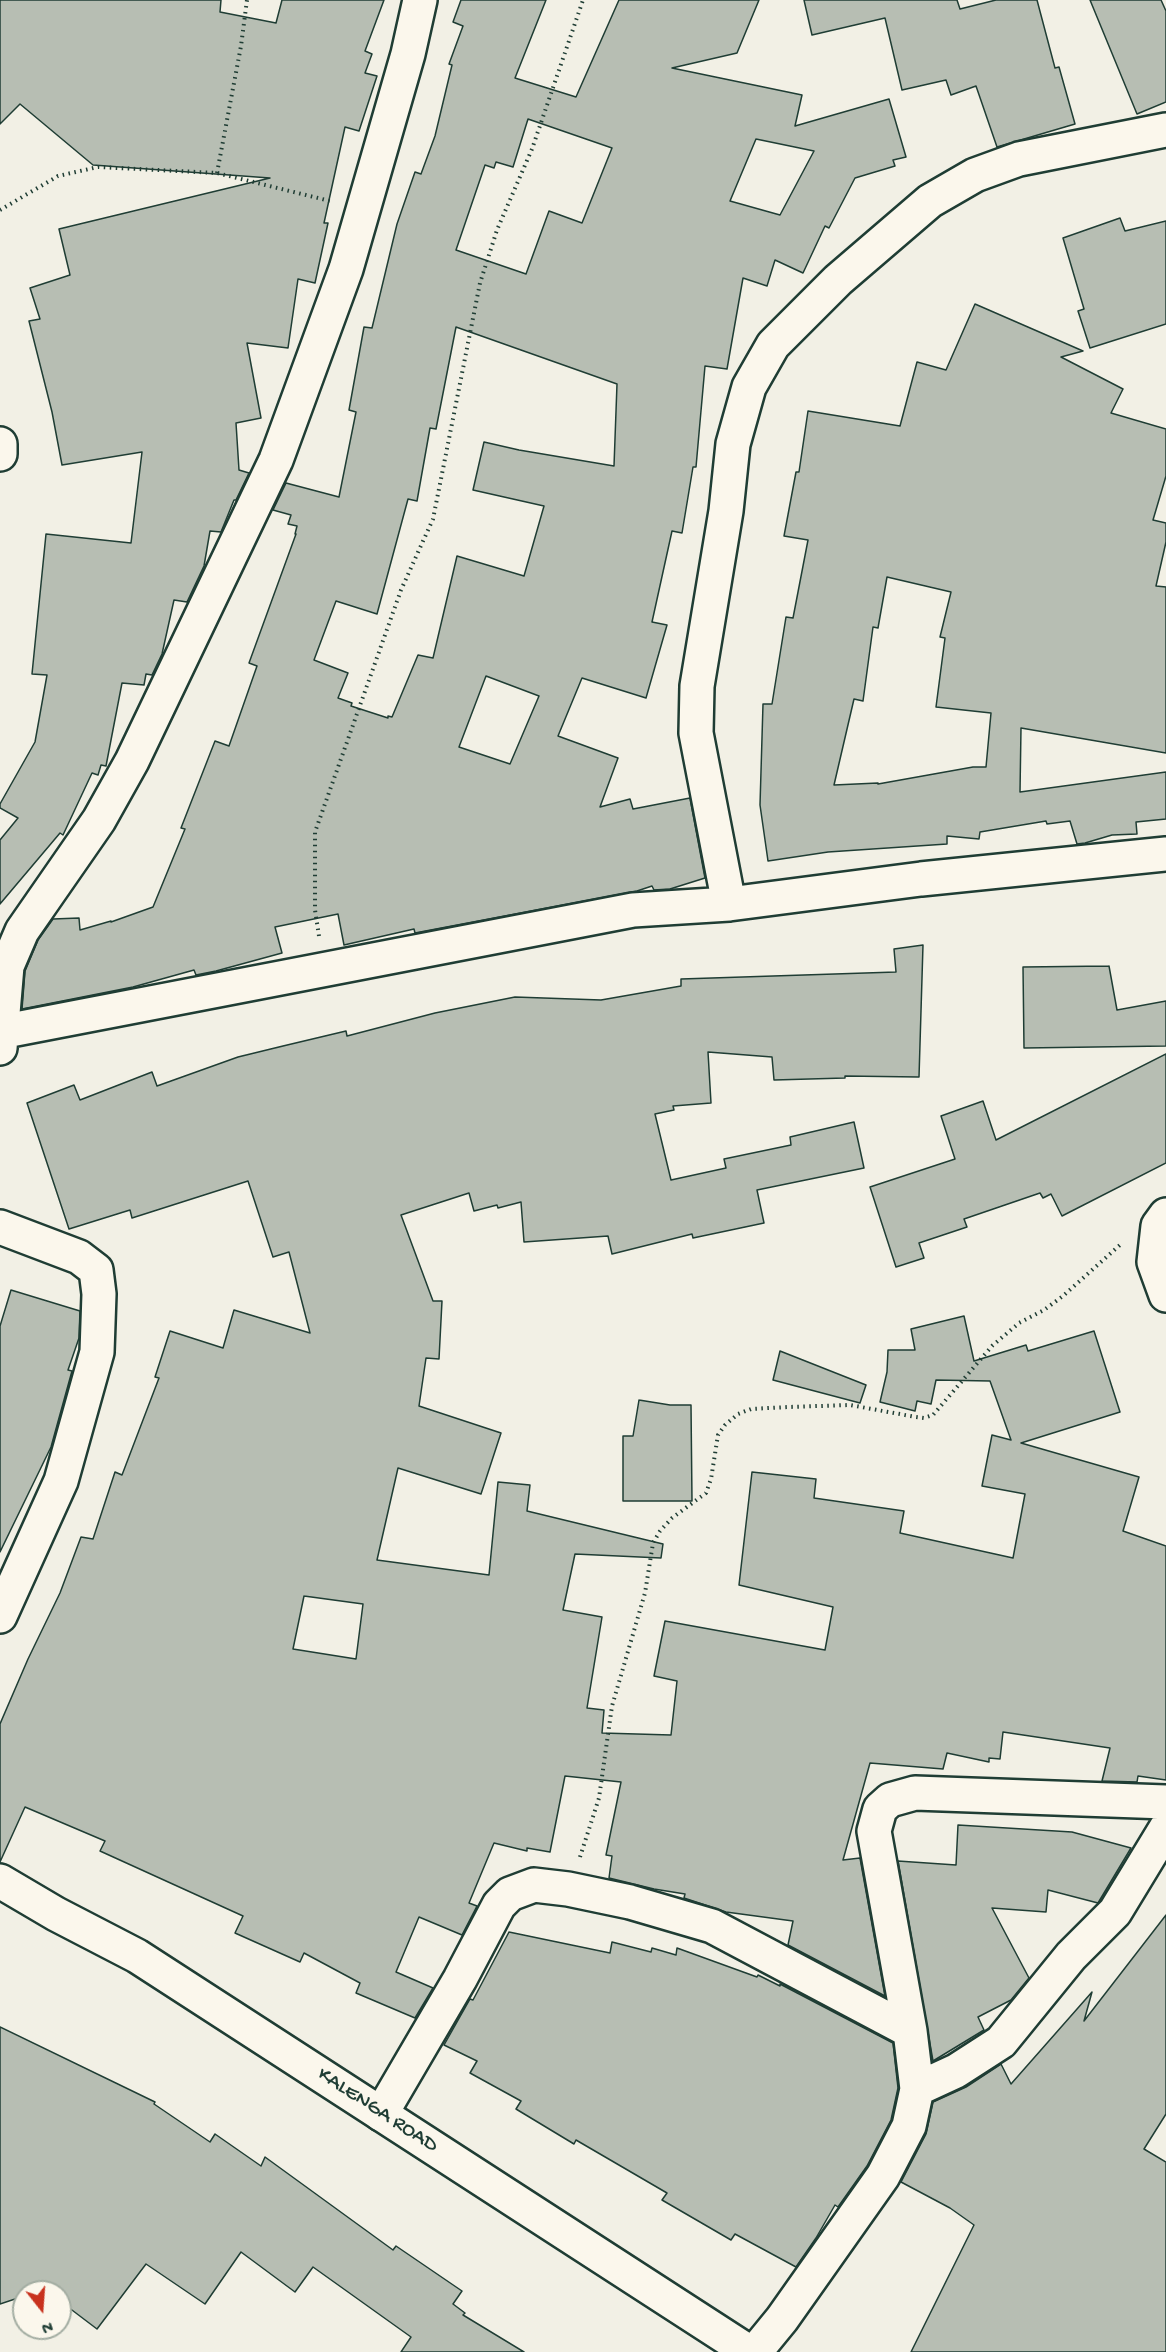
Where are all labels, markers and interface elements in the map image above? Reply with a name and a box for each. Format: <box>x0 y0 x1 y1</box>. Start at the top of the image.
street label: KALENGA ROAD <box>312 2063 442 2159</box>
north arrow <box>12 2280 72 2340</box>
text: N <box>39 2315 55 2336</box>

